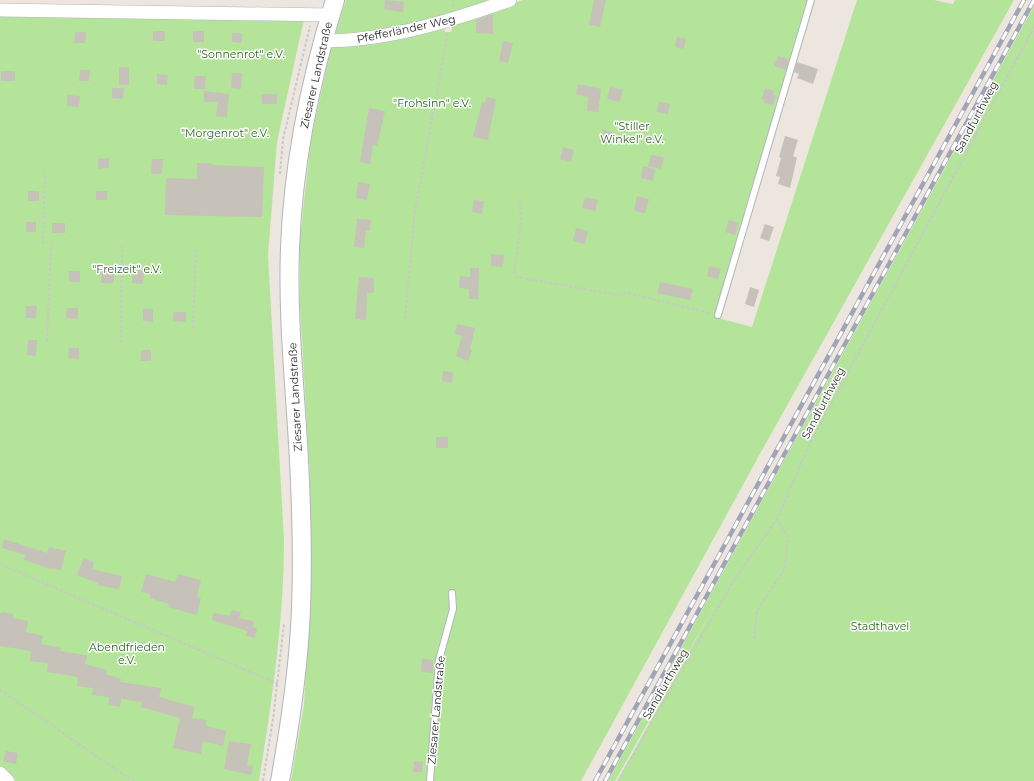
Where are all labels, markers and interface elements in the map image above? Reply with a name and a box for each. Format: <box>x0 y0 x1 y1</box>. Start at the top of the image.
street label: Pfefferländer Weg <box>355 12 457 46</box>
street label: Ziesarer Landstraße <box>297 20 335 130</box>
park label: "Sonnenrot" e.V. <box>197 47 285 61</box>
street label: Sandfurthweg <box>951 79 1001 155</box>
park label: "Frohsinn" e.V. <box>393 96 471 110</box>
park label: "Stiller Winkel" e.V. <box>600 119 664 146</box>
park label: "Morgenrot" e.V. <box>181 126 269 140</box>
park label: "Freizeit" e.V. <box>92 262 162 276</box>
street label: Ziesarer Landstraße <box>285 342 305 452</box>
street label: Sandfurthweg <box>798 365 848 441</box>
park label: Stadthavel <box>851 619 909 633</box>
park label: Abendfrieden e.V. <box>89 640 165 667</box>
street label: Sandfurthweg <box>639 646 691 722</box>
street label: Ziesarer Landstraße <box>424 655 448 765</box>

